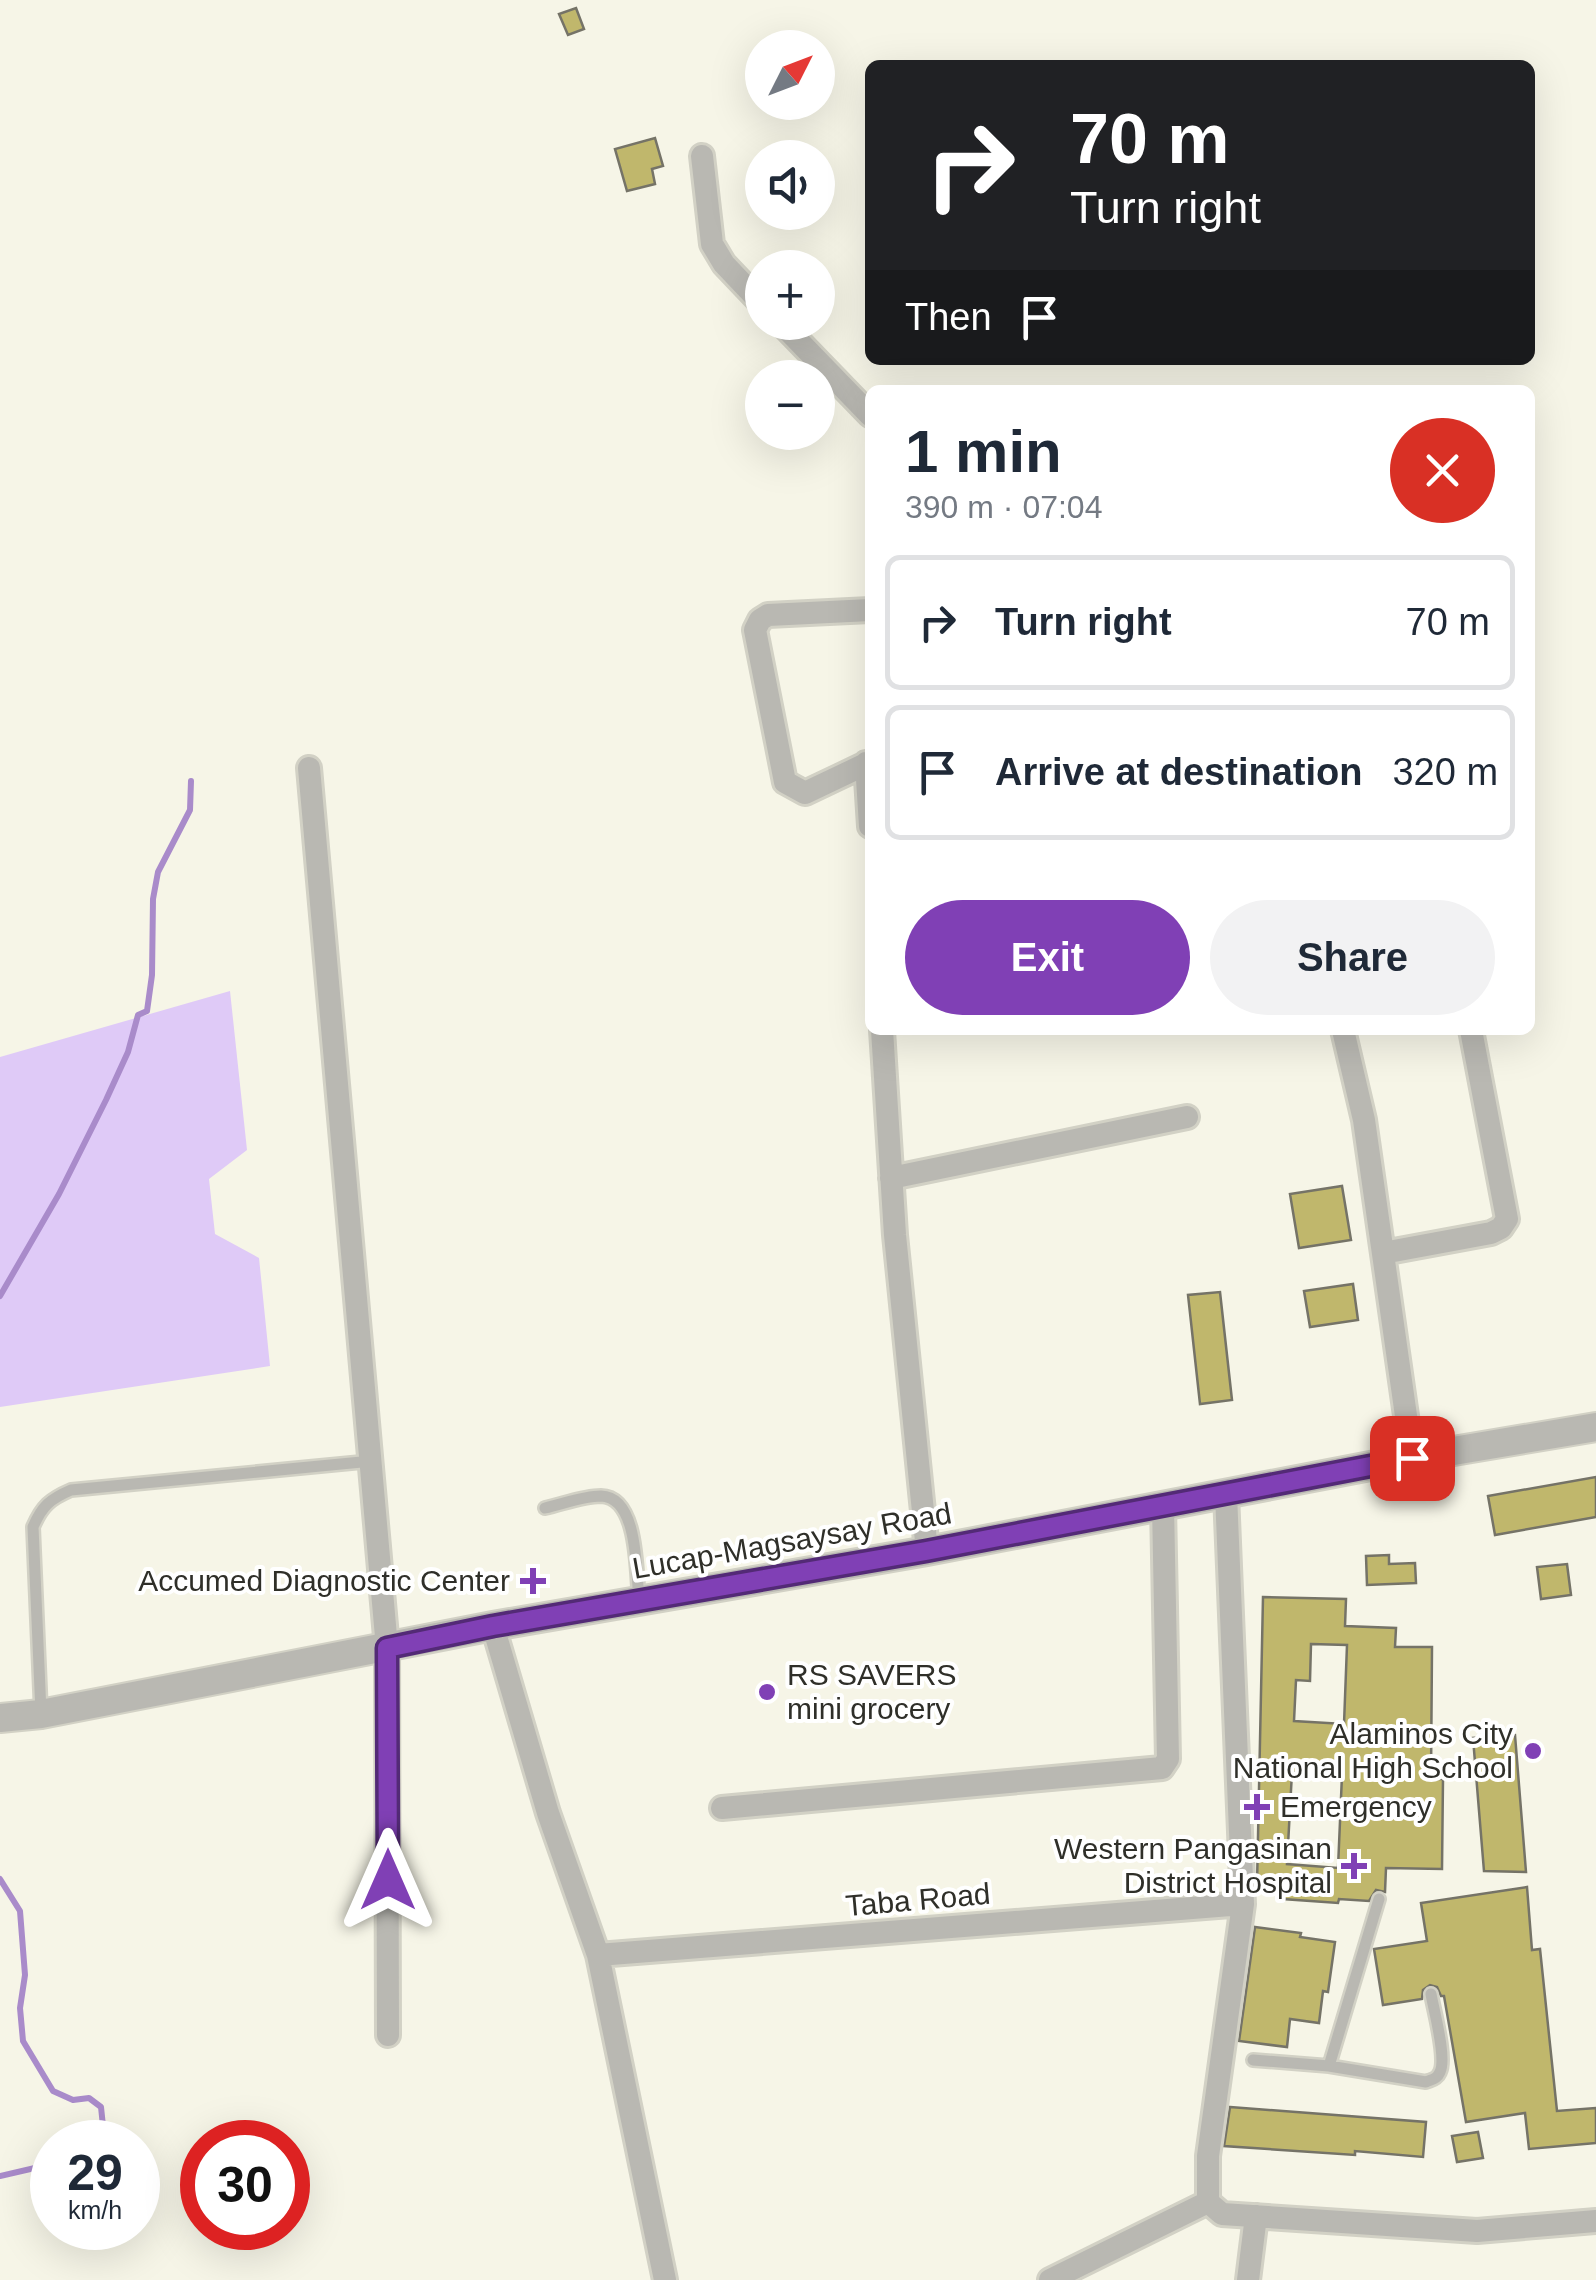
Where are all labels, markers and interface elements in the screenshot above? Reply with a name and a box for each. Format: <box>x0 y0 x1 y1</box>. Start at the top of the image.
north arrow <box>745 30 835 120</box>
map controls <box>745 30 835 450</box>
icon: right <box>905 100 1035 230</box>
text: 70 m <box>1070 100 1230 178</box>
button: sound <box>745 140 835 230</box>
text: Turn right <box>1070 182 1261 233</box>
button: + <box>745 250 835 340</box>
icon: arrive <box>1012 290 1067 345</box>
text: Then <box>905 296 992 338</box>
button: − <box>745 360 835 450</box>
text: 1 min <box>905 418 1062 485</box>
button: close <box>1390 418 1495 523</box>
text: 390 m · 07:04 <box>905 489 1102 525</box>
icon: right <box>910 595 965 650</box>
text: Turn right <box>995 601 1172 643</box>
text: 70 m <box>1406 601 1490 643</box>
icon: arrive <box>910 745 965 800</box>
text: Arrive at destination <box>995 751 1362 793</box>
text: 320 m <box>1392 751 1498 793</box>
button: Exit <box>905 900 1190 1015</box>
button: Share <box>1210 900 1495 1015</box>
pin <box>1370 1416 1455 1501</box>
icon: arrive <box>1385 1431 1440 1486</box>
street label: Lucap-Magsaysay Road <box>630 1496 954 1585</box>
place label: Accumed Diagnostic Center <box>138 1564 510 1597</box>
marker: Accumed Diagnostic Center <box>520 1568 546 1594</box>
place label: RS SAVERS mini grocery <box>787 1658 957 1725</box>
marker: RS SAVERS mini grocery <box>756 1681 778 1703</box>
place label: Alaminos City National High School <box>1233 1717 1513 1784</box>
marker: Alaminos City National High School <box>1522 1740 1544 1762</box>
place label: Emergency <box>1280 1790 1432 1823</box>
marker: Emergency <box>1244 1794 1270 1820</box>
position arrow <box>336 1828 440 1932</box>
place label: Western Pangasinan District Hospital <box>1054 1832 1332 1899</box>
marker: Western Pangasinan District Hospital <box>1341 1853 1367 1879</box>
street label: Taba Road <box>844 1877 992 1922</box>
speed limit sign: 30 <box>180 2120 310 2250</box>
text: 29 <box>67 2145 123 2201</box>
text: km/h <box>68 2196 122 2224</box>

